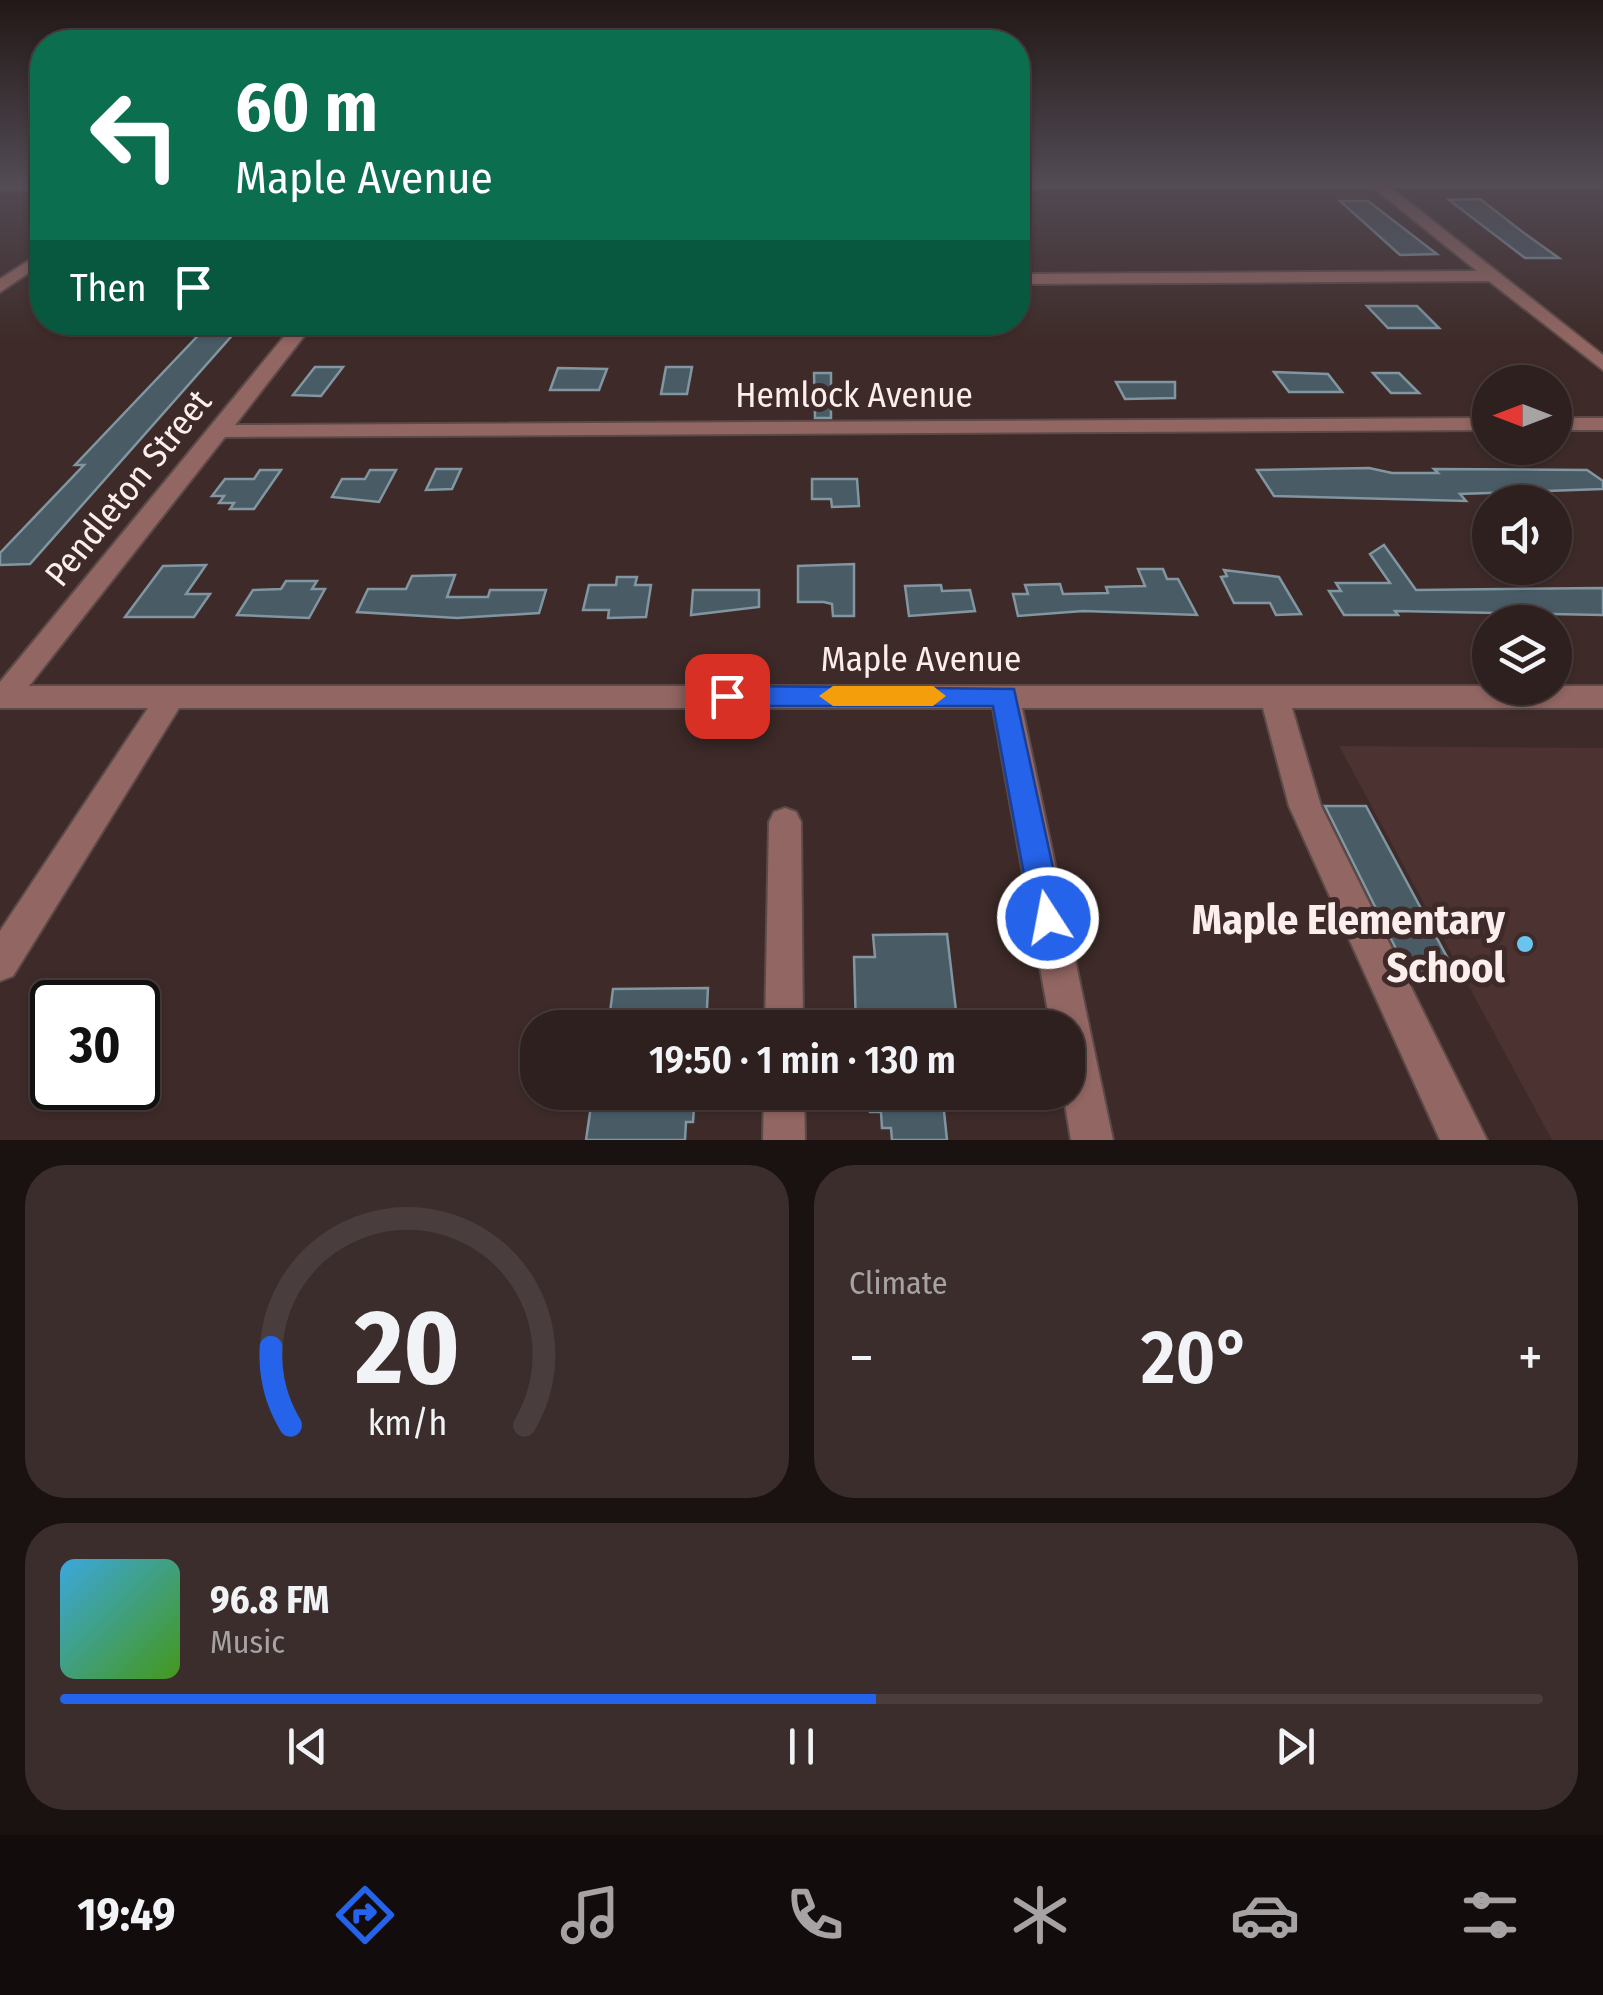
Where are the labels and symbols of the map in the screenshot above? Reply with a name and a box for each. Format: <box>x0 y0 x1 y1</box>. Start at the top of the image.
north arrow <box>1472 365 1572 465</box>
street label: Hemlock Avenue <box>735 374 973 416</box>
street label: Pendleton Street <box>36 381 220 595</box>
street label: Maple Avenue <box>821 638 1021 680</box>
pin <box>685 654 770 739</box>
position arrow <box>996 866 1100 970</box>
place label: Maple Elementary School <box>1192 895 1506 993</box>
marker: Maple Elementary School <box>1514 933 1536 955</box>
speed limit sign: 30 <box>30 980 160 1110</box>

